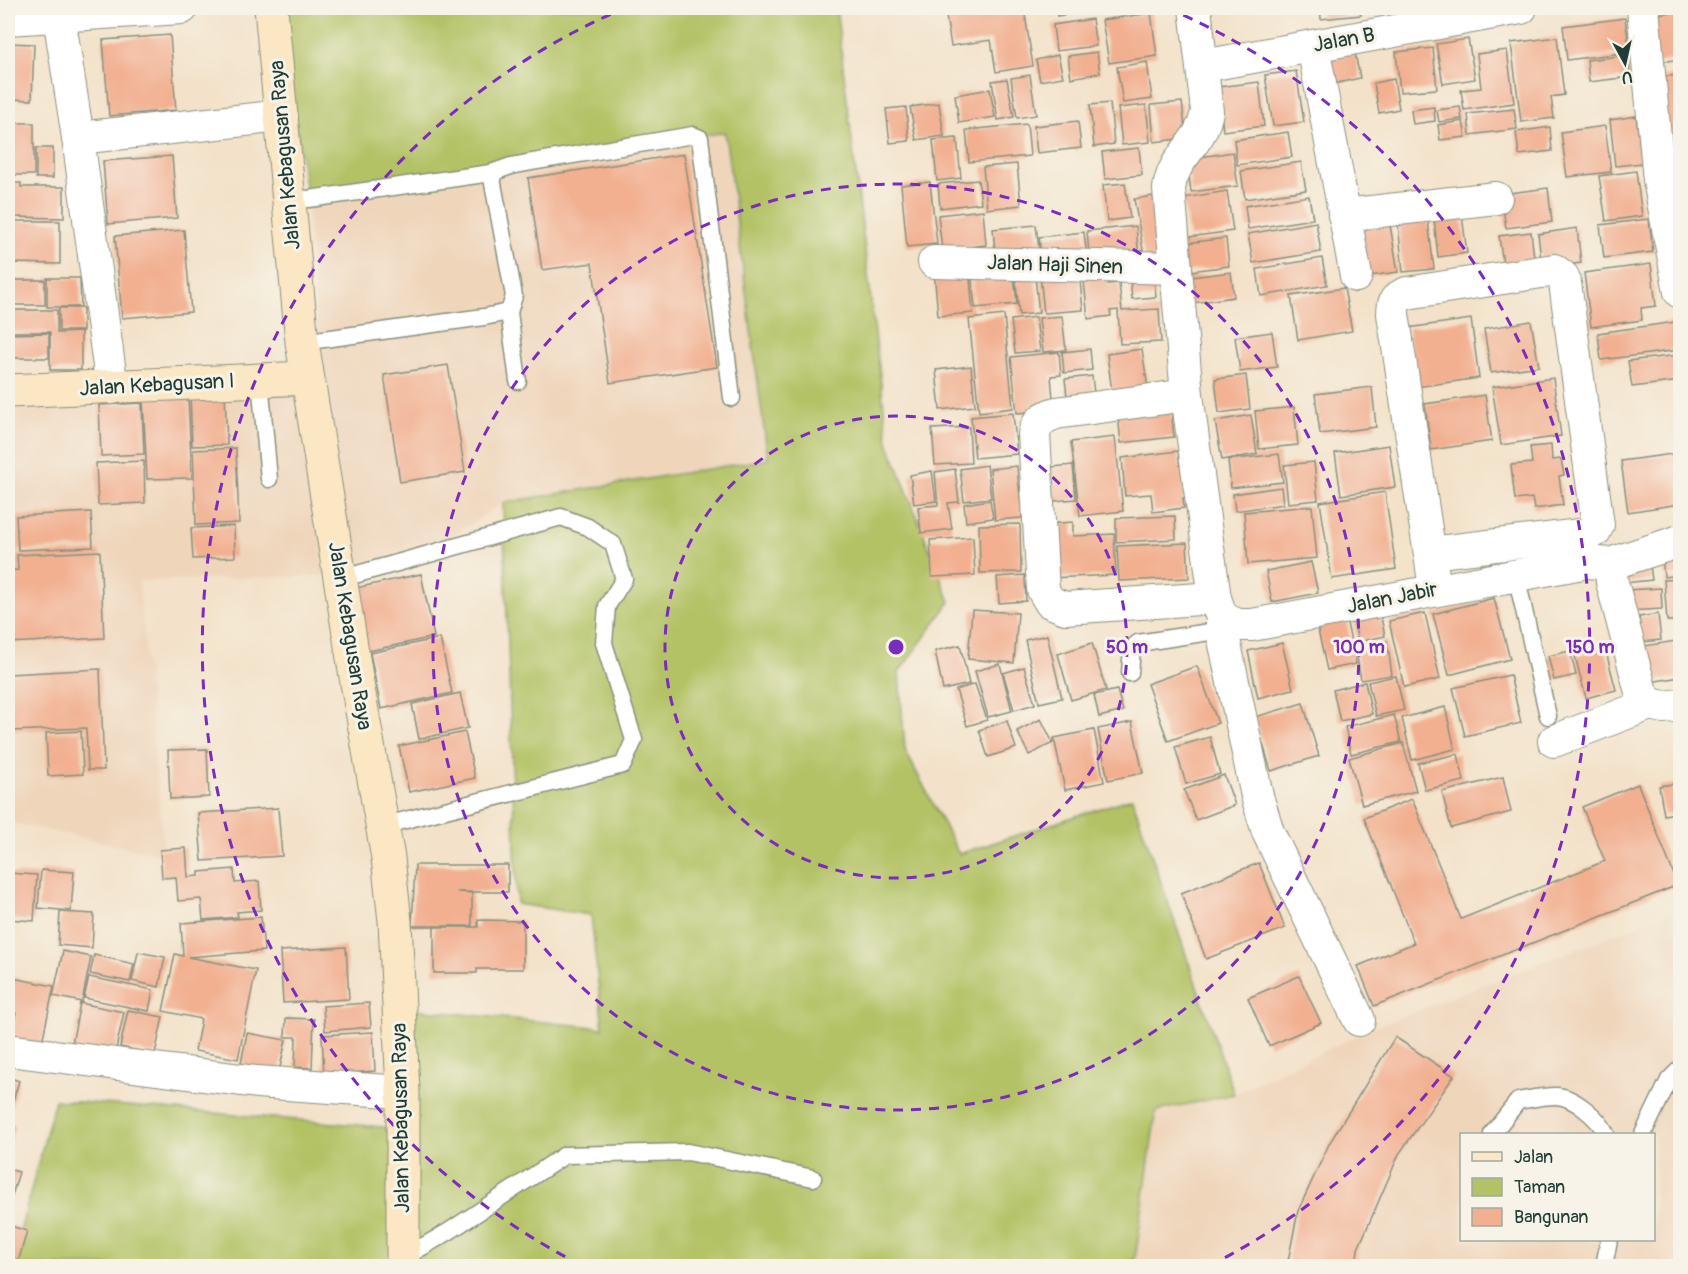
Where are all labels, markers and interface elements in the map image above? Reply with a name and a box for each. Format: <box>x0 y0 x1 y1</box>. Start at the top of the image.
street label: Jalan B <box>1311 21 1377 59</box>
north arrow <box>1595 33 1655 93</box>
street label: Jalan Kebagusan Raya <box>263 59 307 251</box>
text: U <box>1620 66 1634 88</box>
street label: Jalan Haji Sinen <box>987 249 1123 281</box>
street label: Jalan Kebagusan I <box>79 367 235 403</box>
street label: Jalan Kebagusan Raya <box>322 540 378 732</box>
street label: Jalan Jabir <box>1344 576 1440 620</box>
text: 50 m <box>1106 636 1148 659</box>
text: 100 m <box>1333 636 1385 659</box>
text: 150 m <box>1566 636 1615 659</box>
centre of rings <box>886 637 906 657</box>
street label: Jalan Kebagusan Raya <box>386 1023 416 1213</box>
legend <box>1460 1133 1655 1241</box>
text: Jalan <box>1514 1146 1553 1169</box>
text: Taman <box>1514 1176 1565 1199</box>
text: Bangunan <box>1514 1206 1589 1229</box>

